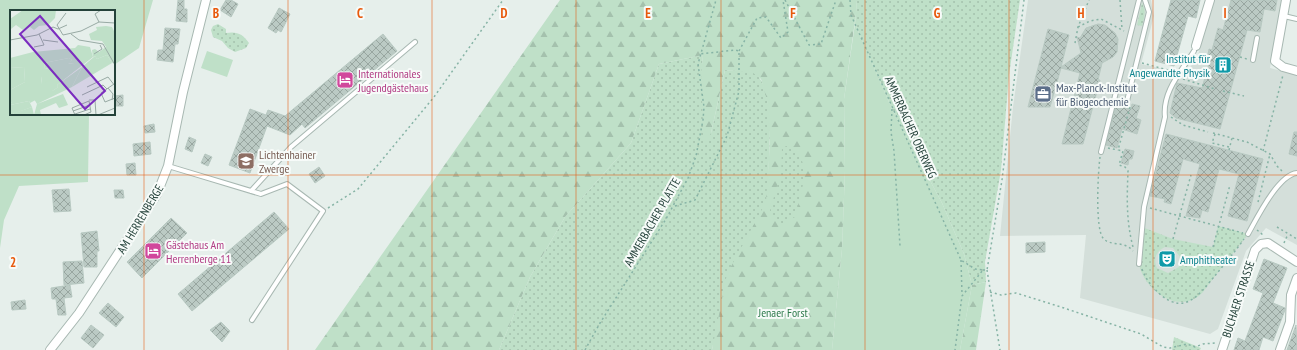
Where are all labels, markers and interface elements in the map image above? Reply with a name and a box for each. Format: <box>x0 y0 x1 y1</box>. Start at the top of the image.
text: B <box>213 5 219 22</box>
text: C <box>357 5 363 22</box>
text: D <box>501 5 508 22</box>
text: E <box>645 5 651 22</box>
text: F <box>790 5 796 22</box>
text: G <box>934 5 941 22</box>
text: H <box>1078 5 1085 22</box>
text: I <box>1223 5 1227 22</box>
inset map <box>10 10 115 115</box>
place label: Institut für Angewandte Physik <box>1129 51 1211 80</box>
building icon: Institut für Angewandte Physik <box>1213 55 1233 75</box>
place label: Internationales Jugendgästehaus <box>357 66 428 95</box>
hotel icon: Internationales Jugendgästehaus <box>335 70 355 90</box>
street label: AMMERBACHER OBERWEG <box>882 74 940 180</box>
place label: Max-Planck-Institut für Biogeochemie <box>1056 80 1137 109</box>
office icon: Max-Planck-Institut für Biogeochemie <box>1033 84 1053 104</box>
place label: Lichtenhainer Zwerge <box>259 147 316 176</box>
school or university icon: Lichtenhainer Zwerge <box>236 151 256 171</box>
street label: AMMERBACHER PLATTE <box>621 175 683 269</box>
street label: AM HERRENBERGE <box>114 182 166 256</box>
place label: Gästehaus Am Herrenberge 11 <box>166 237 231 266</box>
hotel icon: Gästehaus Am Herrenberge 11 <box>143 241 163 261</box>
theatre icon: Amphitheater <box>1157 249 1177 269</box>
place label: Amphitheater <box>1180 252 1237 267</box>
text: 2 <box>10 254 16 271</box>
street label: BUCHAER STRASSE <box>1218 259 1258 339</box>
park label: Jenaer Forst <box>757 305 808 320</box>

